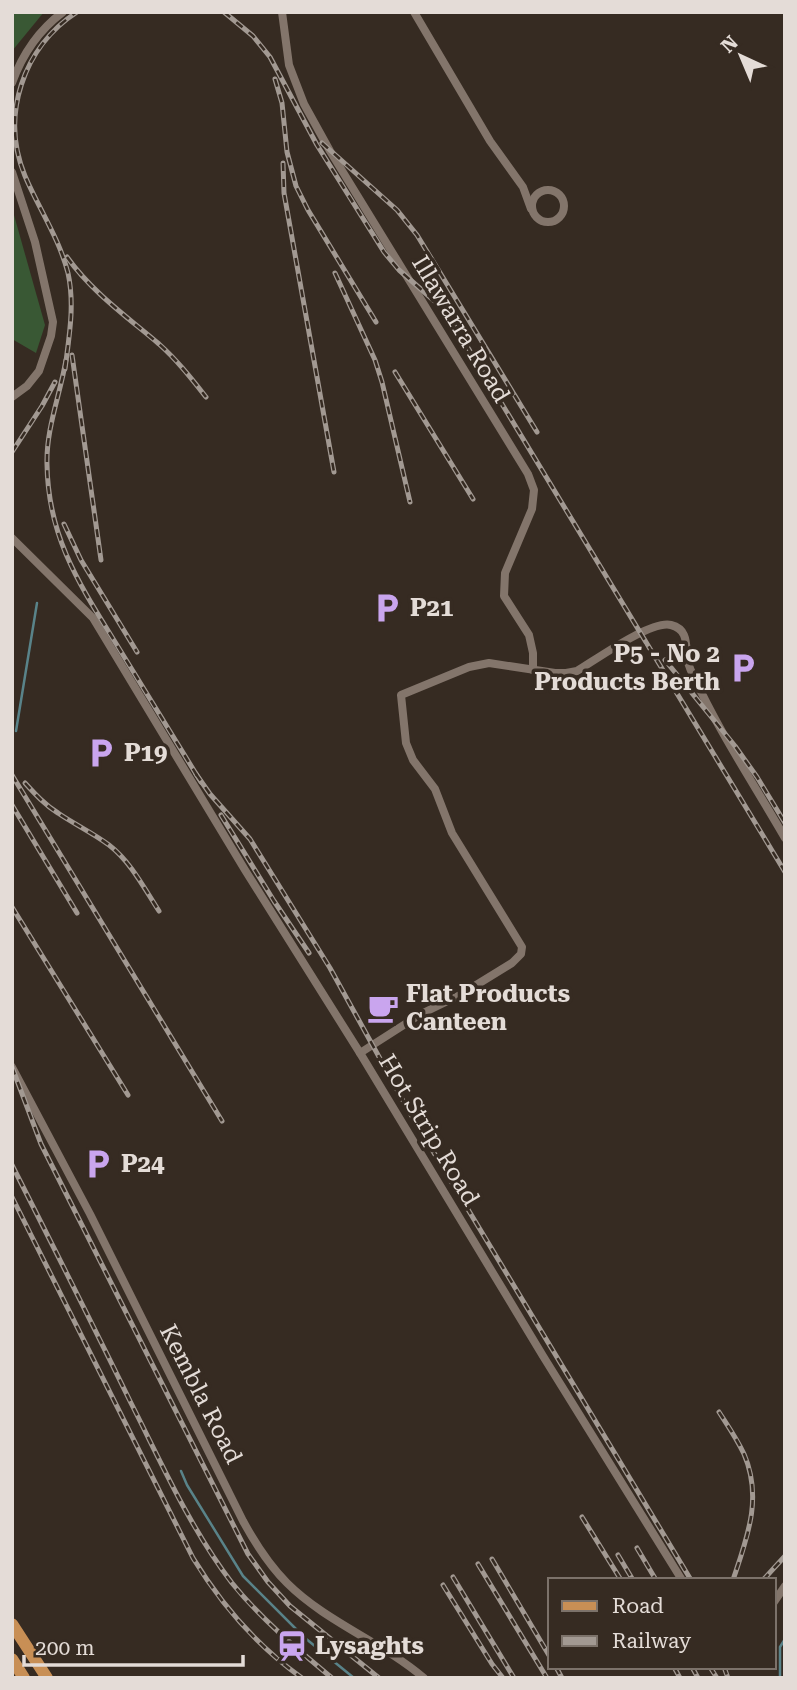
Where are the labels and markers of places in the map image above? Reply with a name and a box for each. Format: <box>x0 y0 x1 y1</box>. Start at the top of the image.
parking icon: P21 <box>370 591 404 625</box>
place label: P21 <box>410 594 454 622</box>
place label: P5 - No 2 Products Berth <box>534 640 720 696</box>
parking icon: P5 - No 2 Products Berth <box>726 651 760 685</box>
parking icon: P19 <box>84 736 118 770</box>
place label: P19 <box>124 739 168 767</box>
place label: Flat Products Canteen <box>406 980 570 1036</box>
cafe icon: Flat Products Canteen <box>366 991 400 1025</box>
parking icon: P24 <box>81 1147 115 1181</box>
place label: P24 <box>121 1150 165 1178</box>
station icon: Lysaghts <box>275 1629 309 1663</box>
place label: Lysaghts <box>315 1632 424 1660</box>

